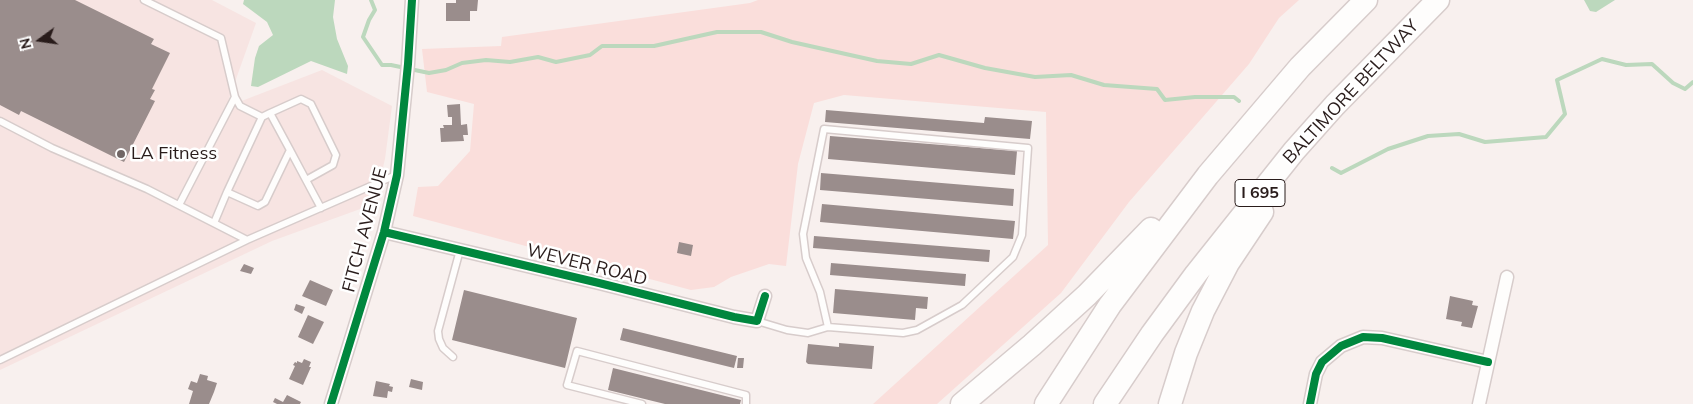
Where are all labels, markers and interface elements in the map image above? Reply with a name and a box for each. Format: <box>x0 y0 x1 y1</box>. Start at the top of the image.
north arrow <box>15 15 65 65</box>
street label: BALTIMORE BELTWAY <box>1279 16 1423 168</box>
text: N <box>15 36 35 51</box>
place label: LA Fitness <box>131 143 217 165</box>
marker: LA Fitness <box>115 148 127 160</box>
street label: FITCH AVENUE <box>338 165 392 295</box>
road number: I 695 <box>1235 180 1285 207</box>
street label: WEVER ROAD <box>524 240 650 290</box>

